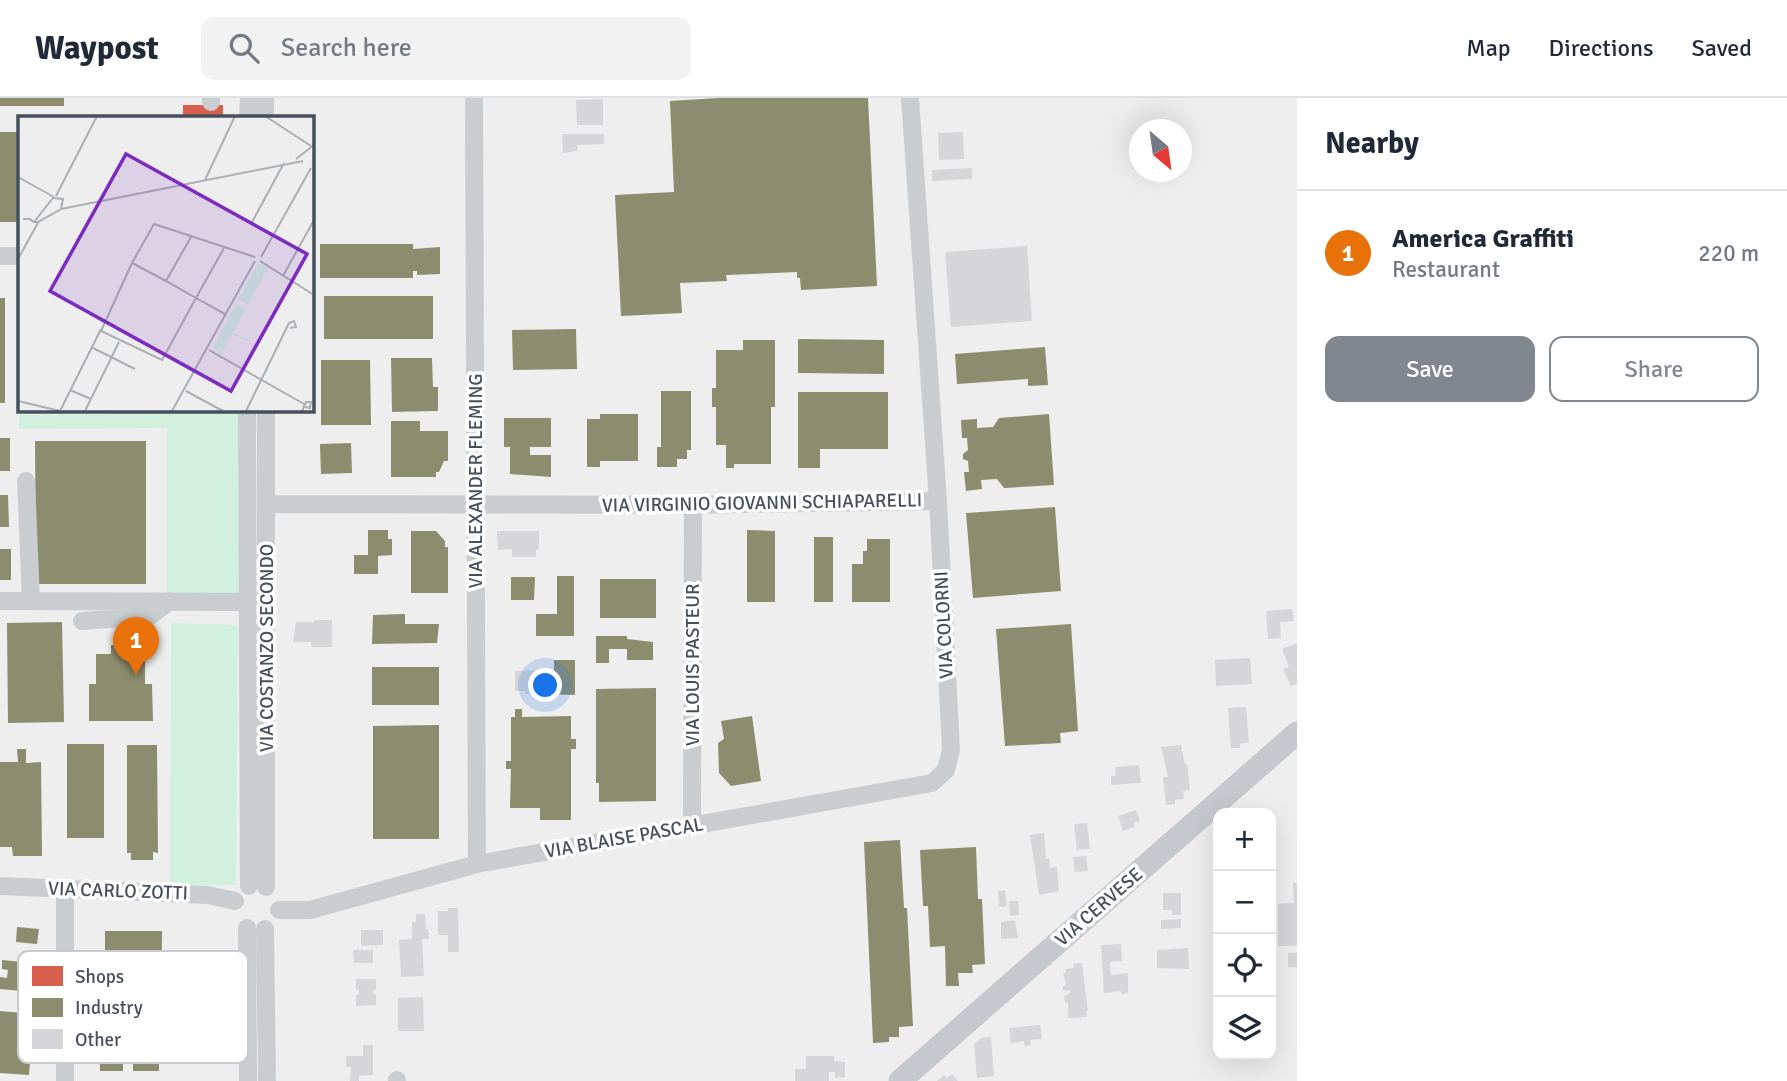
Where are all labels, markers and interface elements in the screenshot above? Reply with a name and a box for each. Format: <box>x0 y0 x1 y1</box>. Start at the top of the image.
search box <box>201 17 691 80</box>
text: Waypost <box>35 28 159 69</box>
icon: search <box>225 29 263 67</box>
text: Search here <box>281 32 412 64</box>
text: Map <box>1466 33 1511 63</box>
text: Directions <box>1549 33 1654 63</box>
text: Saved <box>1692 33 1752 63</box>
inset map <box>18 116 313 411</box>
north arrow <box>1129 119 1192 182</box>
text: Nearby <box>1325 125 1419 162</box>
text: America Graffiti <box>1392 223 1574 255</box>
text: 1 <box>1342 239 1354 268</box>
text: 220 m <box>1698 239 1759 268</box>
text: Restaurant <box>1392 255 1500 284</box>
button: Save <box>1325 336 1535 402</box>
button: Share <box>1549 336 1759 402</box>
street label: VIA ALEXANDER FLEMING <box>464 373 488 589</box>
street label: VIA VIRGINIO GIOVANNI SCHIAPARELLI <box>602 488 922 518</box>
street label: VIA COSTANZO SECONDO <box>255 544 279 752</box>
street label: VIA COLORNI <box>929 570 959 680</box>
street label: VIA LOUIS PASTEUR <box>681 584 705 746</box>
pin: 1 <box>113 617 159 675</box>
your location <box>528 668 562 702</box>
map controls <box>1213 808 1276 1060</box>
button: + <box>1213 808 1276 871</box>
street label: VIA BLAISE PASCAL <box>543 812 705 864</box>
street label: VIA CERVESE <box>1050 862 1148 952</box>
button: − <box>1213 871 1276 934</box>
street label: VIA CARLO ZOTTI <box>48 877 188 905</box>
button: locate <box>1213 934 1276 997</box>
legend <box>18 951 248 1063</box>
text: Shops <box>75 965 124 989</box>
text: Industry <box>75 996 143 1020</box>
button: layers <box>1213 997 1276 1060</box>
text: Other <box>75 1028 121 1052</box>

